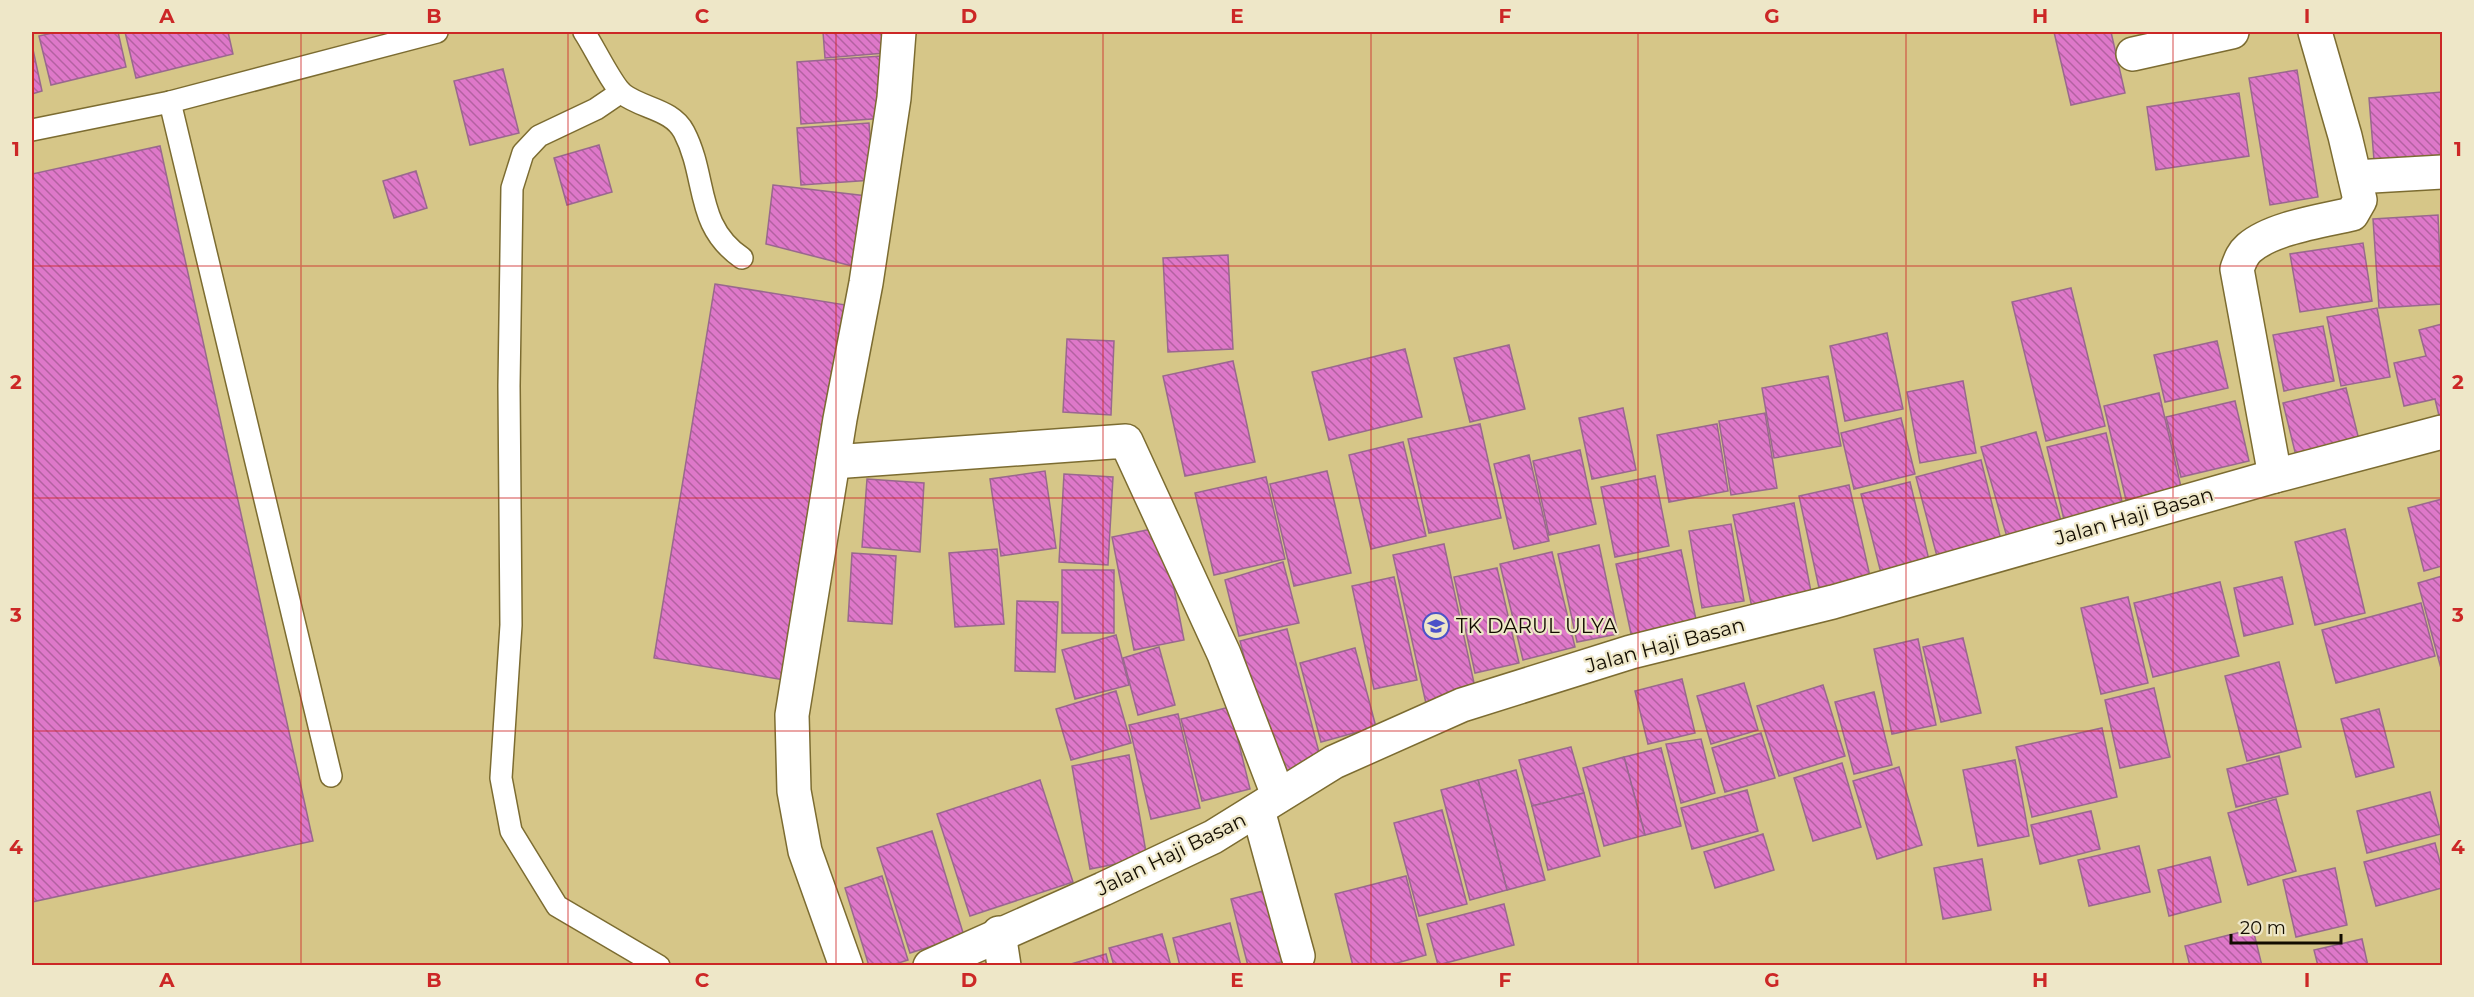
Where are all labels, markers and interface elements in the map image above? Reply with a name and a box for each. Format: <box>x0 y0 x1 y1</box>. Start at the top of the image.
text: A <box>158 4 175 28</box>
text: B <box>426 4 442 28</box>
text: C <box>695 4 710 28</box>
text: D <box>961 4 977 28</box>
text: E <box>1230 4 1244 28</box>
text: F <box>1499 4 1512 28</box>
text: G <box>1764 4 1780 28</box>
text: H <box>2032 4 2048 28</box>
text: I <box>2304 4 2310 28</box>
text: 1 <box>12 137 20 161</box>
text: 1 <box>2454 137 2462 161</box>
text: 2 <box>10 370 22 394</box>
text: 2 <box>2452 370 2464 394</box>
street label: Jalan Haji Basan <box>2051 482 2216 550</box>
text: 3 <box>9 603 22 627</box>
text: 3 <box>2451 603 2464 627</box>
school or university icon: TK DARUL ULYA <box>1421 611 1451 641</box>
street label: Jalan Haji Basan <box>1582 612 1747 678</box>
place label: TK DARUL ULYA <box>1456 614 1618 638</box>
street label: Jalan Haji Basan <box>1091 807 1250 901</box>
text: 4 <box>9 835 23 859</box>
text: 4 <box>2451 835 2465 859</box>
scale bar <box>2231 907 2340 945</box>
text: 20 m <box>2240 917 2286 939</box>
text: A <box>158 968 175 992</box>
text: B <box>426 968 442 992</box>
text: C <box>695 968 710 992</box>
text: D <box>961 968 977 992</box>
text: E <box>1230 968 1244 992</box>
text: F <box>1499 968 1512 992</box>
text: G <box>1764 968 1780 992</box>
text: H <box>2032 968 2048 992</box>
text: I <box>2304 968 2310 992</box>

